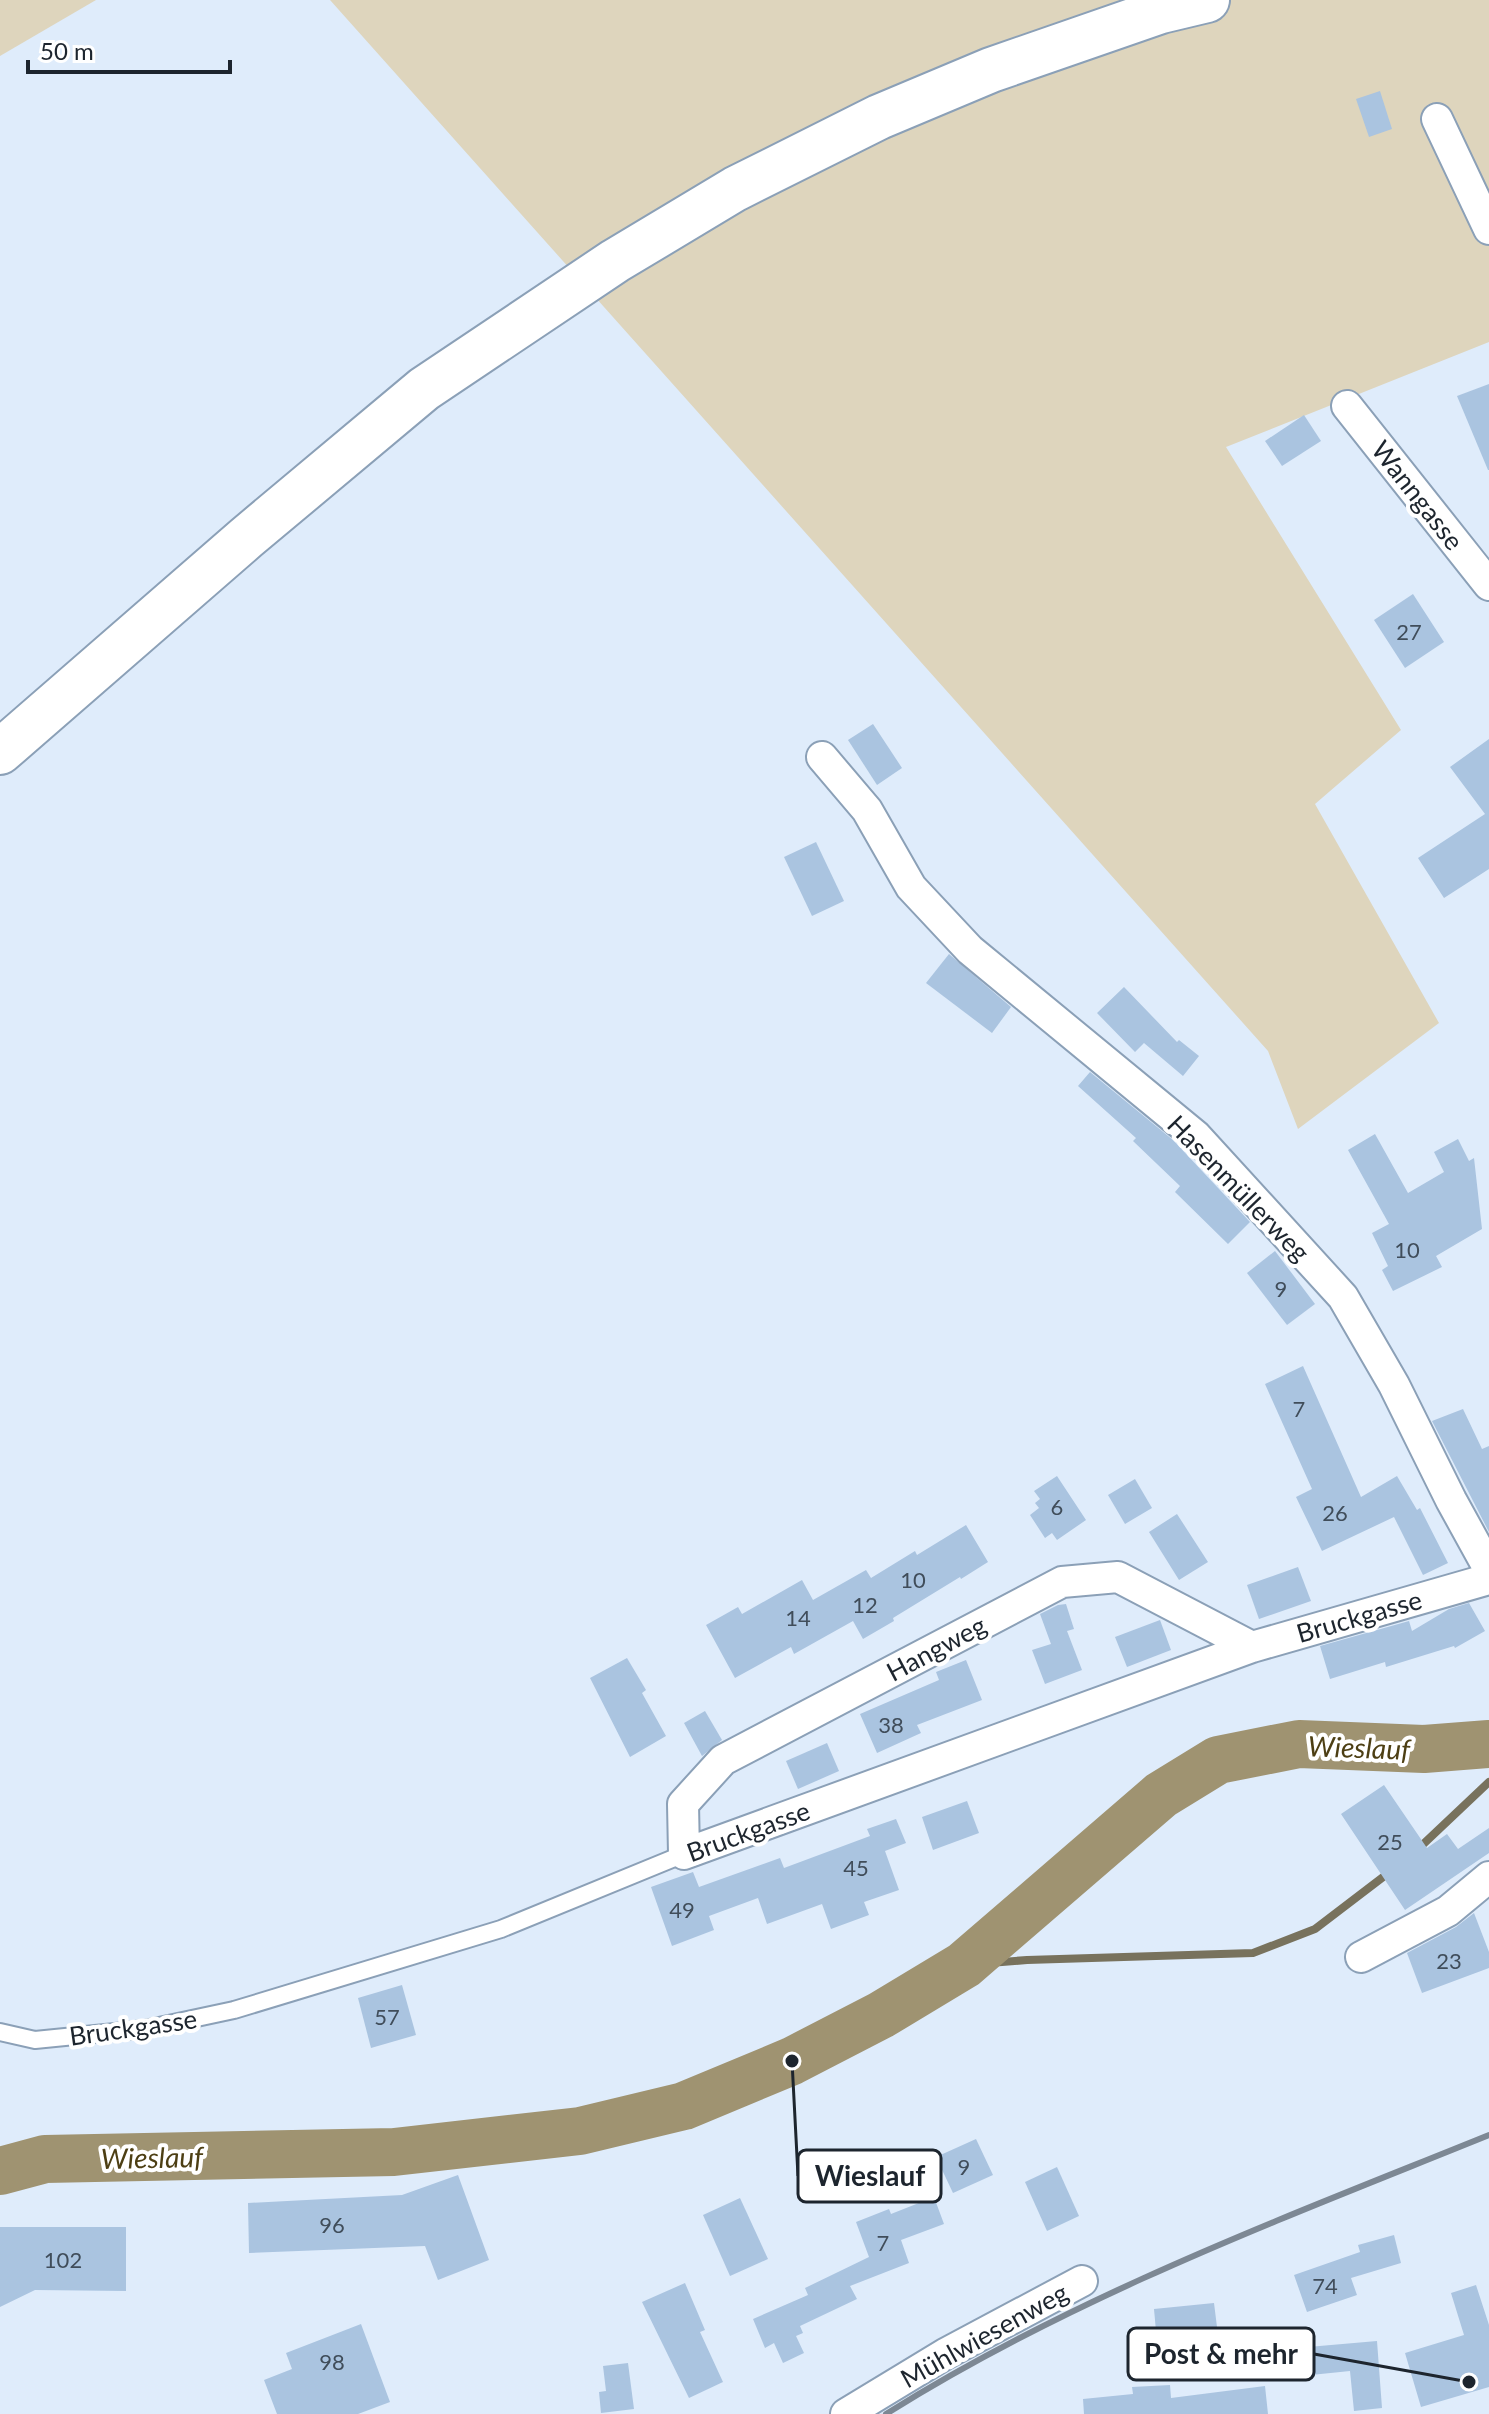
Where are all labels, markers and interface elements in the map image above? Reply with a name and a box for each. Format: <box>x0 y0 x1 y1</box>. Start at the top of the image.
scale bar <box>28 24 230 74</box>
text: 50 m <box>40 36 94 65</box>
street label: Wanngasse <box>1365 434 1471 556</box>
house number: 27 <box>1396 618 1422 645</box>
street label: Hasenmüllerweg <box>1161 1108 1317 1268</box>
house number: 10 <box>1394 1236 1420 1263</box>
house number: 9 <box>1275 1275 1287 1302</box>
house number: 7 <box>1293 1395 1305 1422</box>
house number: 6 <box>1051 1493 1063 1520</box>
house number: 26 <box>1322 1499 1348 1526</box>
house number: 10 <box>900 1566 926 1593</box>
street label: Bruckgasse <box>1293 1583 1425 1649</box>
house number: 12 <box>852 1591 878 1618</box>
house number: 14 <box>785 1604 811 1631</box>
street label: Hangweg <box>881 1609 991 1687</box>
house number: 38 <box>878 1711 904 1738</box>
water label: Wieslauf <box>1307 1728 1413 1766</box>
street label: Bruckgasse <box>682 1794 814 1868</box>
house number: 25 <box>1377 1828 1403 1855</box>
house number: 45 <box>843 1854 869 1881</box>
house number: 49 <box>669 1896 695 1923</box>
house number: 23 <box>1436 1947 1462 1974</box>
street label: Bruckgasse <box>67 2002 199 2052</box>
house number: 57 <box>374 2003 400 2030</box>
water label: Wieslauf <box>101 2139 205 2175</box>
callout: Wieslauf <box>798 2150 941 2202</box>
house number: 9 <box>958 2153 970 2180</box>
text: Wieslauf <box>815 2158 925 2192</box>
house number: 96 <box>319 2211 345 2238</box>
house number: 7 <box>877 2229 889 2256</box>
house number: 102 <box>44 2246 82 2273</box>
house number: 74 <box>1312 2272 1338 2299</box>
street label: Mühlwiesenweg <box>895 2276 1073 2394</box>
callout: Post & mehr <box>1128 2328 1314 2380</box>
text: Post & mehr <box>1144 2336 1299 2370</box>
house number: 98 <box>319 2348 345 2375</box>

